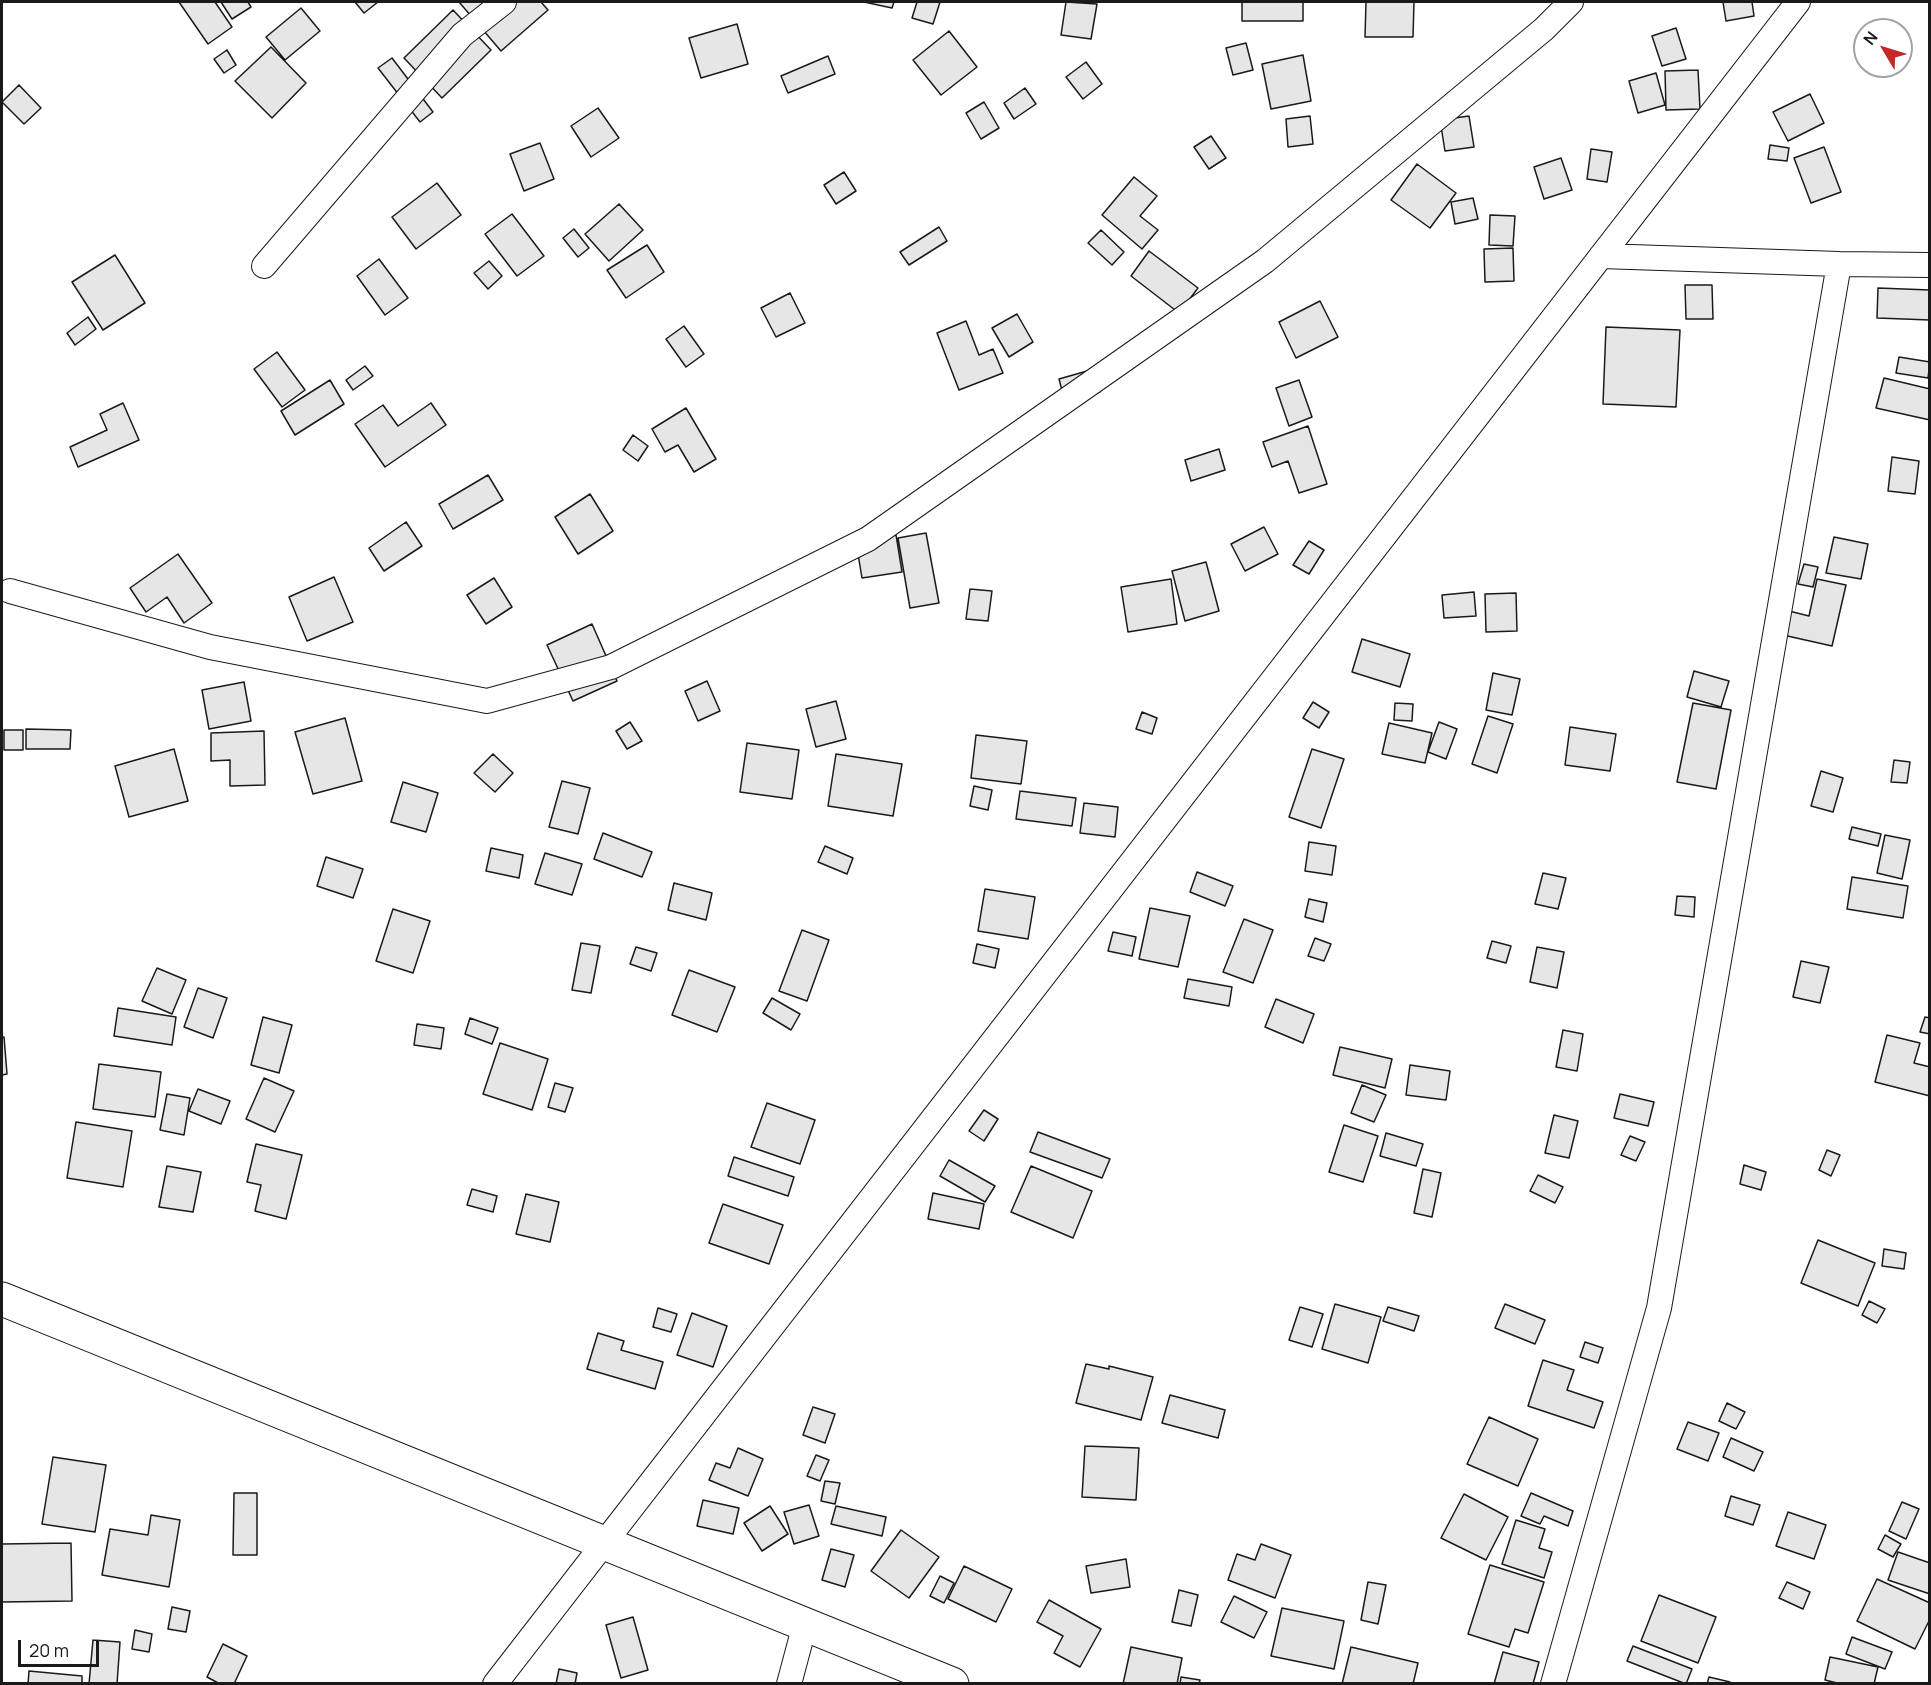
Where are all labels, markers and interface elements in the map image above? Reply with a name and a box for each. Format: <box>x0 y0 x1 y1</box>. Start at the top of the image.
north arrow <box>1853 18 1913 78</box>
text: N <box>1858 27 1883 49</box>
scale bar <box>21 1628 102 1666</box>
text: 20 m <box>29 1638 69 1662</box>

